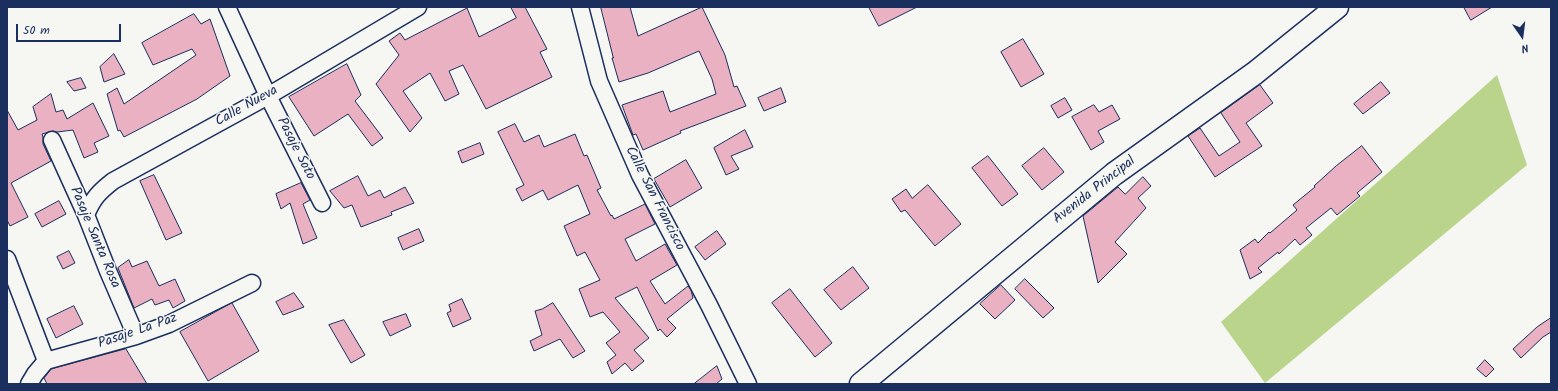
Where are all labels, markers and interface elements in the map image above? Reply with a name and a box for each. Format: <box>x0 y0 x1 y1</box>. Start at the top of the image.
scale bar <box>18 16 123 42</box>
north arrow <box>1502 16 1542 56</box>
text: 50 m <box>23 21 50 40</box>
text: N <box>1519 38 1530 57</box>
street label: Calle Nueva <box>213 83 281 131</box>
street label: Pasaje Soto <box>272 115 318 183</box>
street label: Calle San Francisco <box>620 144 688 254</box>
street label: Avenida Principal <box>1050 154 1140 228</box>
street label: Pasaje Santa Rosa <box>65 185 123 291</box>
street label: Pasaje La Paz <box>96 311 180 353</box>

